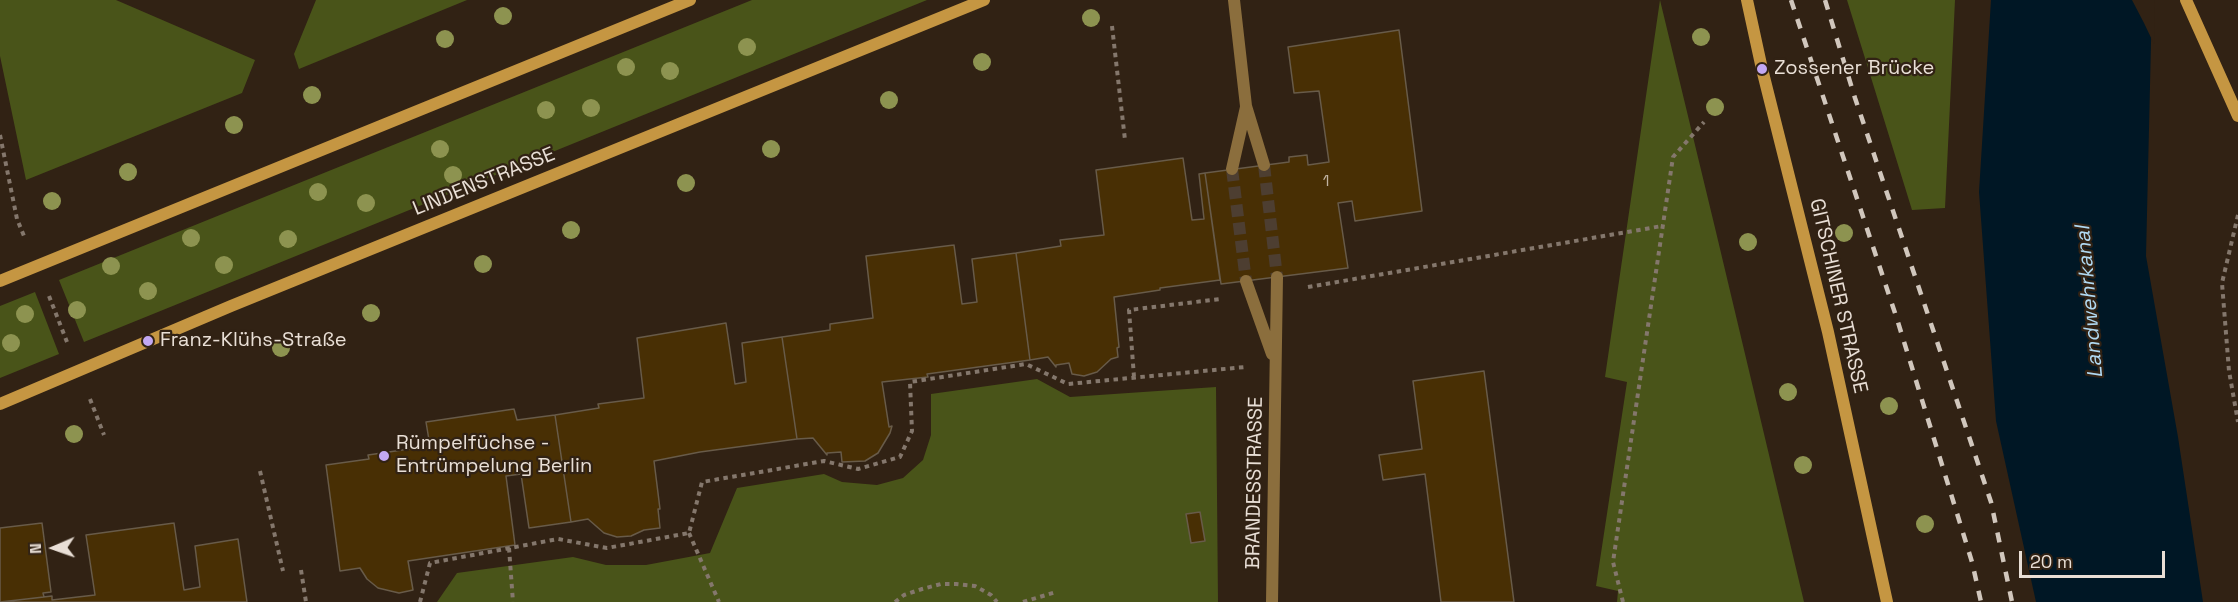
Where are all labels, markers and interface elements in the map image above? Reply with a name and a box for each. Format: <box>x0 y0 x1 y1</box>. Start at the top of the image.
place label: Zossener Brücke <box>1774 57 1934 81</box>
marker: Zossener Brücke <box>1755 62 1769 76</box>
street label: LINDENSTRASSE <box>409 143 559 221</box>
house number: 1 <box>1323 172 1329 192</box>
street label: GITSCHINER STRASSE <box>1804 196 1872 396</box>
water label: Landwehrkanal <box>2071 225 2109 379</box>
place label: Franz-Klühs-Straße <box>160 329 347 353</box>
marker: Franz-Klühs-Straße <box>141 334 155 348</box>
street label: BRANDESSTRASSE <box>1241 396 1269 570</box>
place label: Rümpelfüchse - Entrümpelung Berlin <box>396 432 592 479</box>
marker: Rümpelfüchse - Entrümpelung Berlin <box>377 449 391 463</box>
north arrow <box>24 518 84 578</box>
scale bar <box>2022 539 2168 577</box>
text: N <box>25 543 46 554</box>
text: 20 m <box>2030 550 2073 573</box>

